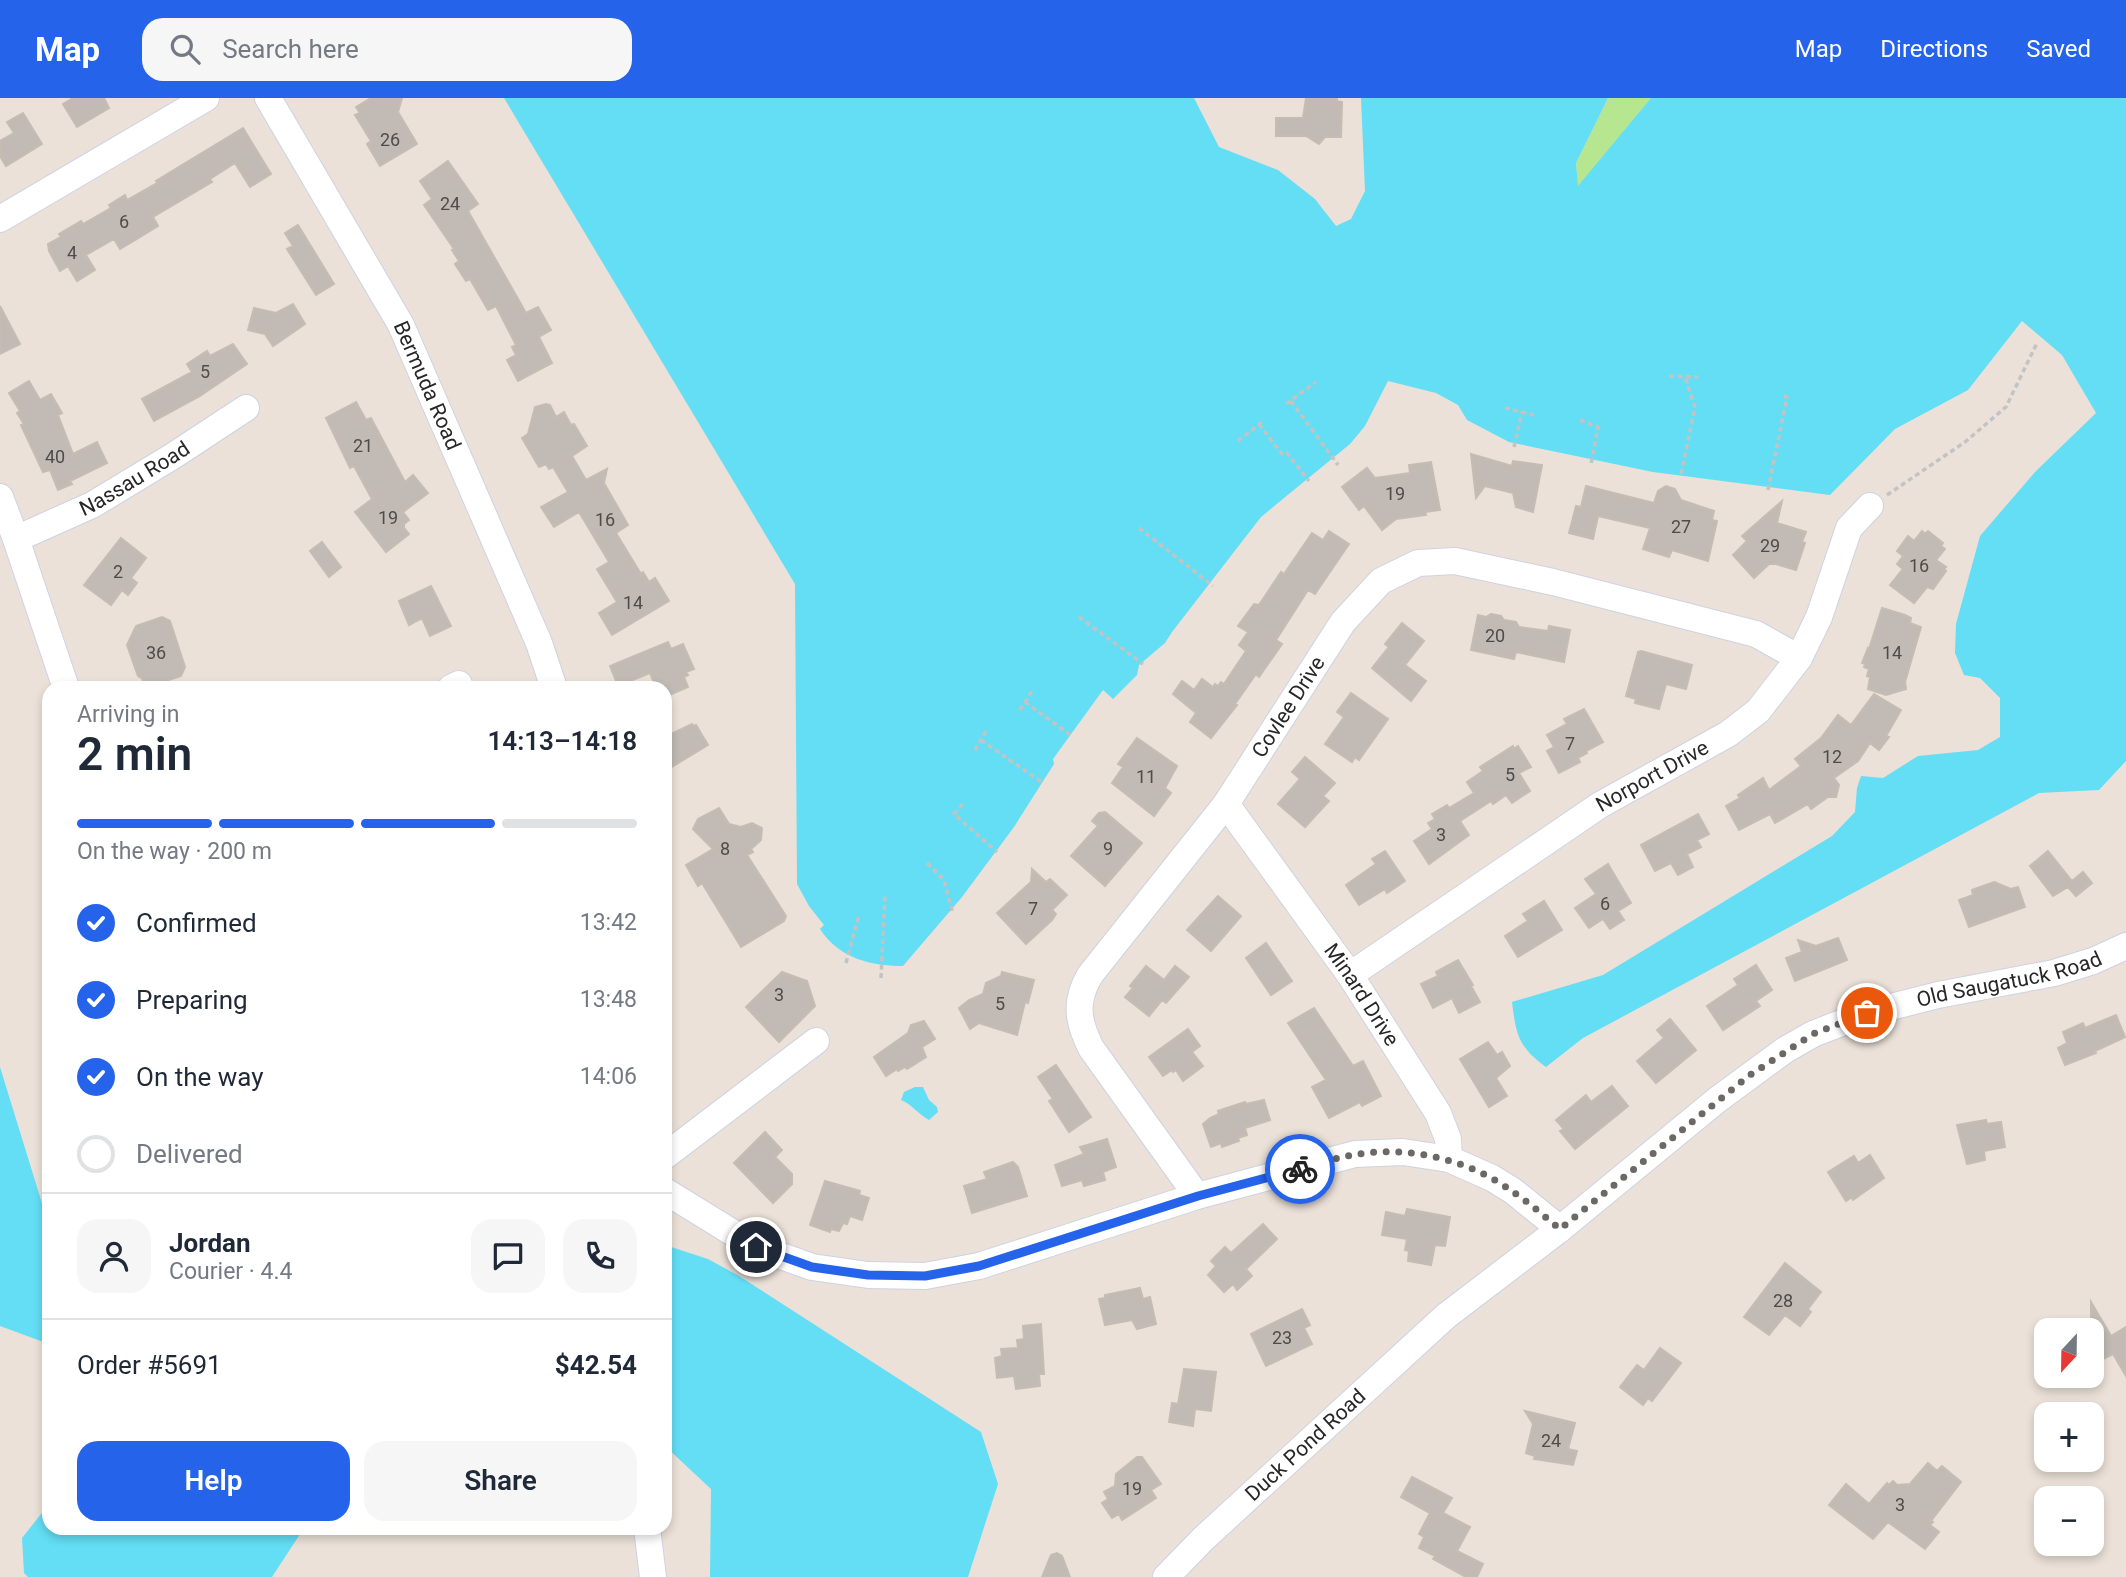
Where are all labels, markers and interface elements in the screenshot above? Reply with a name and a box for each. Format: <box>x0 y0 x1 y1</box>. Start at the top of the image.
search box <box>142 18 632 81</box>
text: Map <box>35 30 100 69</box>
icon: search <box>166 30 204 68</box>
text: Search here <box>222 34 359 64</box>
text: Map <box>1795 35 1842 63</box>
text: Directions <box>1880 35 1988 63</box>
text: Saved <box>2026 35 2091 63</box>
house number: 26 <box>380 129 400 150</box>
house number: 24 <box>440 193 460 214</box>
house number: 6 <box>119 211 129 232</box>
house number: 4 <box>67 242 77 263</box>
street label: Bermuda Road <box>389 317 466 454</box>
house number: 5 <box>200 361 210 382</box>
house number: 21 <box>353 435 373 456</box>
street label: Nassau Road <box>76 436 194 521</box>
house number: 40 <box>45 446 65 467</box>
house number: 19 <box>1385 483 1405 504</box>
house number: 19 <box>378 507 398 528</box>
house number: 16 <box>595 509 615 530</box>
house number: 27 <box>1671 516 1691 537</box>
house number: 29 <box>1760 535 1780 556</box>
house number: 16 <box>1909 555 1929 576</box>
house number: 2 <box>113 561 123 582</box>
house number: 14 <box>623 592 643 613</box>
house number: 20 <box>1485 625 1505 646</box>
house number: 36 <box>146 642 166 663</box>
house number: 14 <box>1882 642 1902 663</box>
street label: Covlee Drive <box>1247 652 1330 762</box>
text: Arriving in <box>77 701 180 728</box>
text: 14:13–14:18 <box>487 726 637 756</box>
text: 2 min <box>77 727 192 781</box>
house number: 7 <box>1565 733 1575 754</box>
street label: Norport Drive <box>1592 735 1713 817</box>
house number: 12 <box>1822 746 1842 767</box>
house number: 5 <box>1505 764 1515 785</box>
house number: 11 <box>1136 766 1156 787</box>
house number: 3 <box>1436 824 1446 845</box>
text: On the way · 200 m <box>77 838 272 865</box>
house number: 8 <box>720 838 730 859</box>
house number: 9 <box>1103 838 1113 859</box>
house number: 6 <box>1600 893 1610 914</box>
house number: 7 <box>1028 898 1038 919</box>
icon: check <box>77 904 115 942</box>
text: Confirmed <box>136 908 257 938</box>
text: 13:42 <box>580 909 637 936</box>
street label: Minard Drive <box>1319 939 1404 1050</box>
street label: Old Saugatuck Road <box>1914 947 2106 1012</box>
icon: check <box>77 981 115 1019</box>
pin <box>1837 983 1897 1043</box>
house number: 3 <box>774 984 784 1005</box>
text: Preparing <box>136 985 248 1015</box>
text: 13:48 <box>580 986 637 1013</box>
house number: 5 <box>995 993 1005 1014</box>
icon: bag <box>1848 994 1886 1032</box>
icon: check <box>77 1058 115 1096</box>
text: On the way <box>136 1062 264 1092</box>
text: 14:06 <box>580 1063 637 1090</box>
courier <box>1265 1134 1335 1204</box>
text: Delivered <box>136 1139 243 1169</box>
icon: bike <box>1281 1150 1319 1188</box>
pin <box>726 1217 786 1277</box>
button: person <box>77 1219 151 1293</box>
button: chat <box>471 1219 545 1293</box>
button: phone <box>563 1219 637 1293</box>
text: Jordan <box>169 1228 251 1258</box>
icon: home <box>737 1228 775 1266</box>
text: Courier · 4.4 <box>169 1258 292 1285</box>
house number: 28 <box>1773 1290 1793 1311</box>
north arrow <box>2034 1318 2104 1388</box>
map controls <box>2034 1318 2104 1556</box>
house number: 23 <box>1272 1327 1292 1348</box>
text: Order #5691 <box>77 1350 222 1380</box>
text: $42.54 <box>555 1350 637 1380</box>
street label: Duck Pond Road <box>1240 1384 1370 1506</box>
button: + <box>2034 1402 2104 1472</box>
house number: 24 <box>1541 1430 1561 1451</box>
button: Help <box>77 1441 350 1521</box>
button: Share <box>364 1441 637 1521</box>
house number: 19 <box>1122 1478 1142 1499</box>
button: − <box>2034 1486 2104 1556</box>
house number: 3 <box>1895 1494 1905 1515</box>

